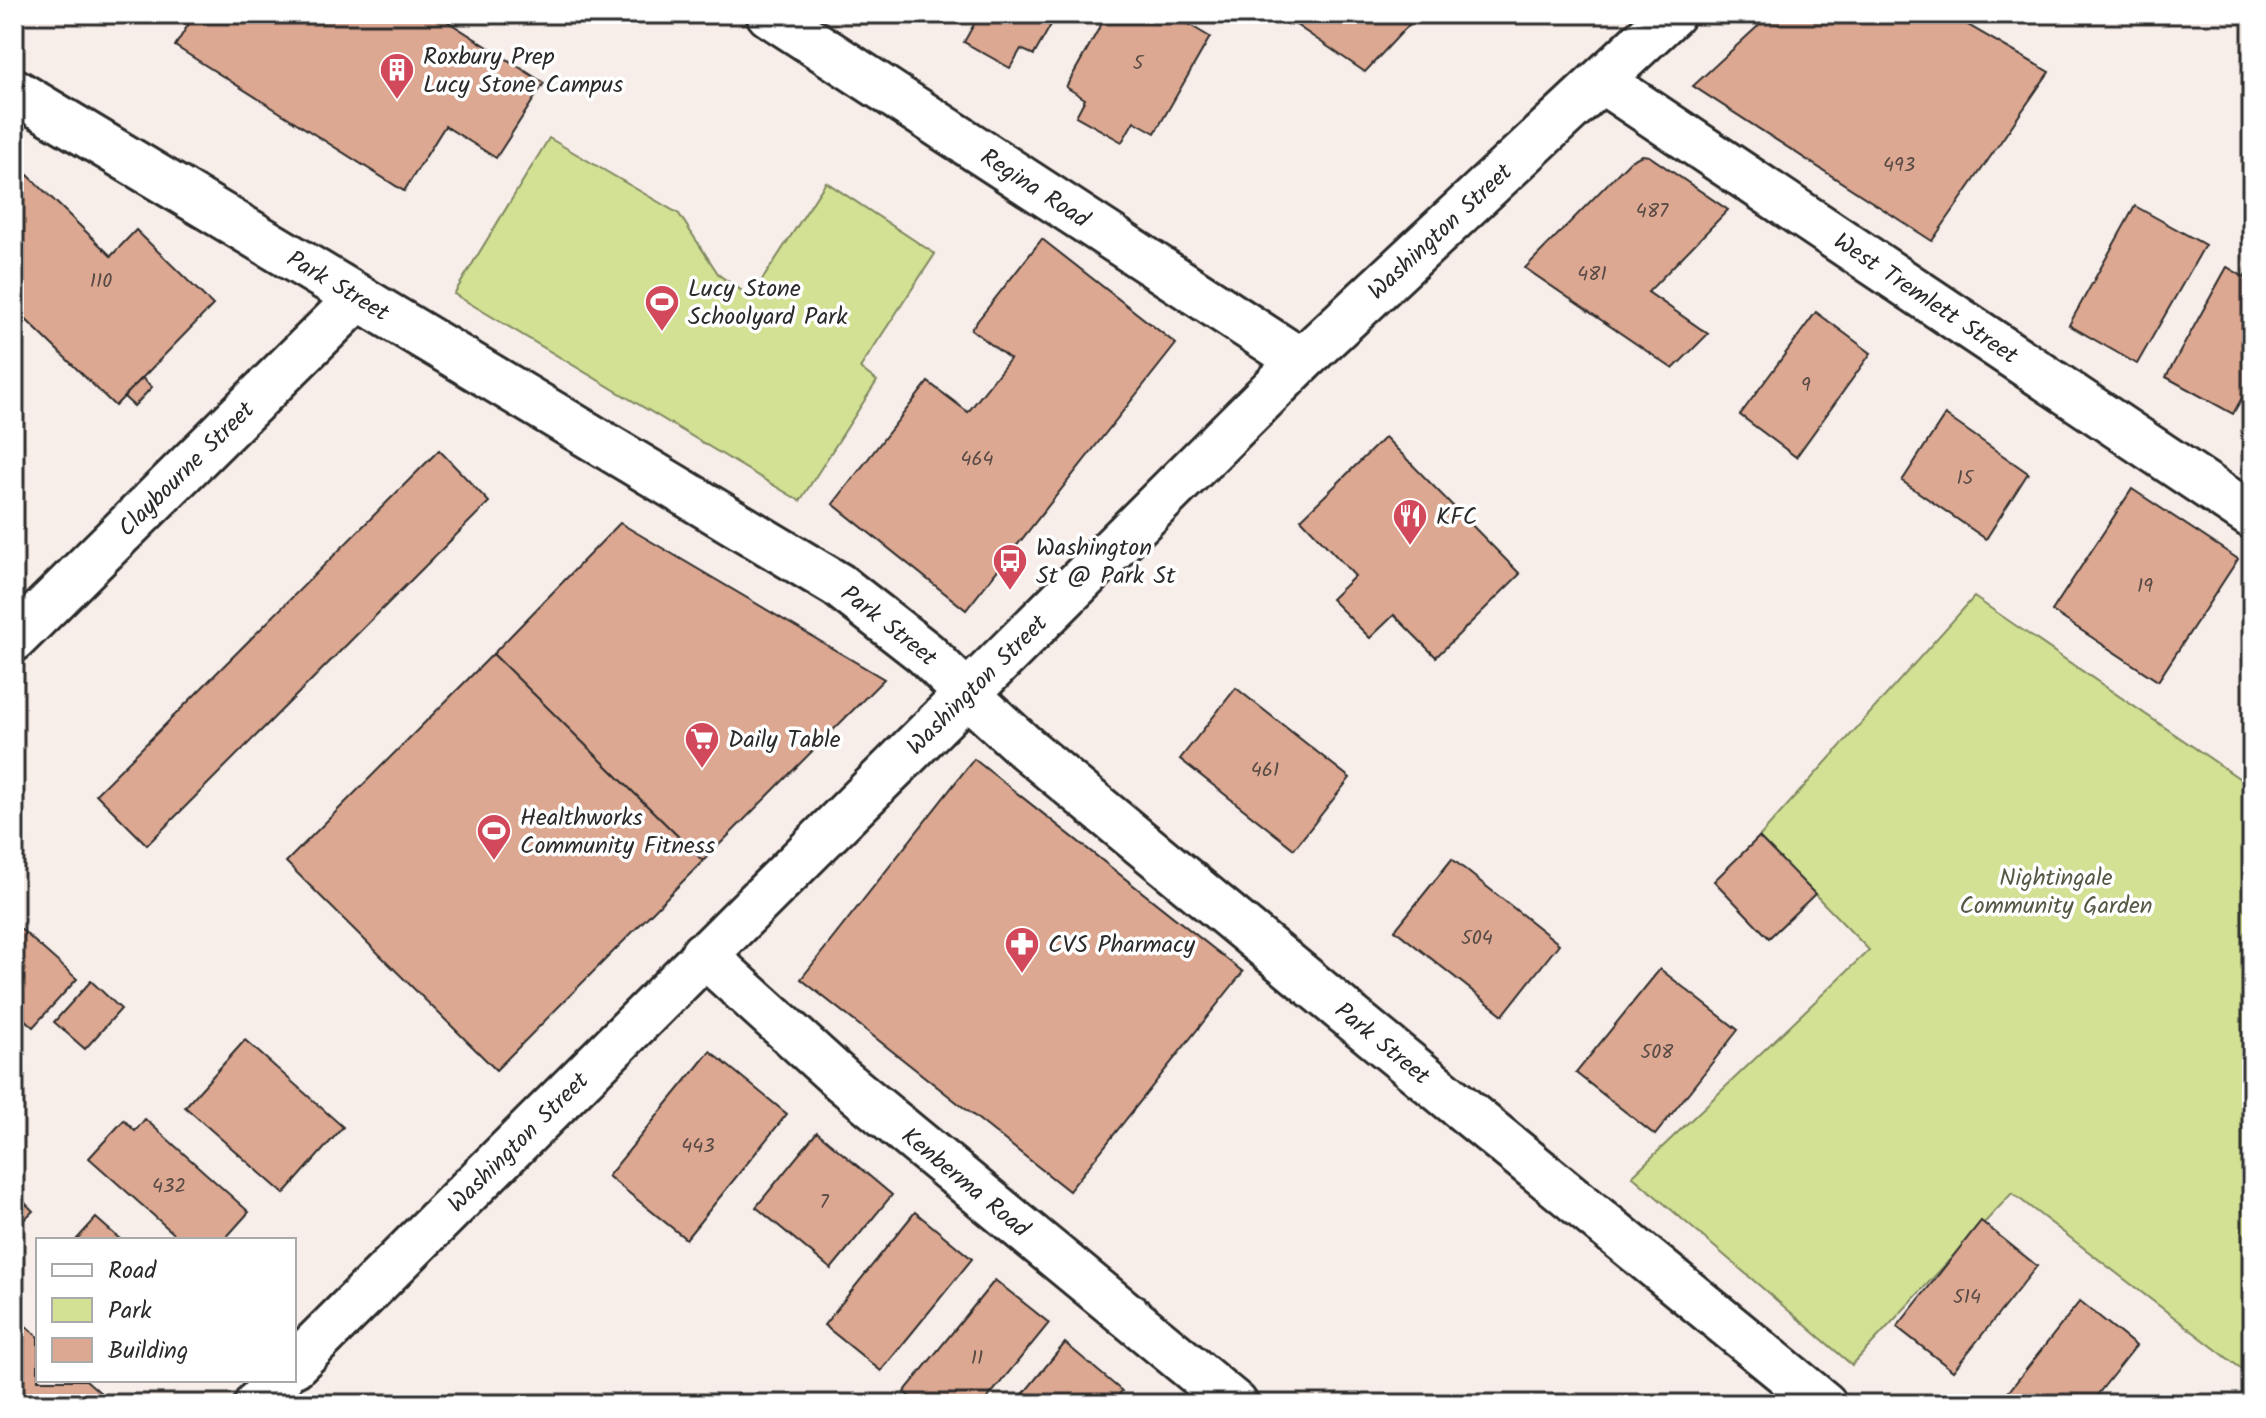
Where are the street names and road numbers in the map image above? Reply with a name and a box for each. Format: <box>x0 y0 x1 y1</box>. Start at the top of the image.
street label: Regina Road <box>972 139 1098 240</box>
street label: Washington Street <box>1359 154 1523 310</box>
street label: West Tremlett Street <box>1825 223 2026 376</box>
street label: Park Street <box>278 241 397 333</box>
street label: Claybourne Street <box>109 392 265 547</box>
street label: Park Street <box>832 576 947 677</box>
street label: Washington Street <box>898 605 1058 765</box>
street label: Park Street <box>1325 993 1439 1096</box>
street label: Washington Street <box>439 1063 599 1223</box>
street label: Kenberma Road <box>892 1118 1039 1249</box>

